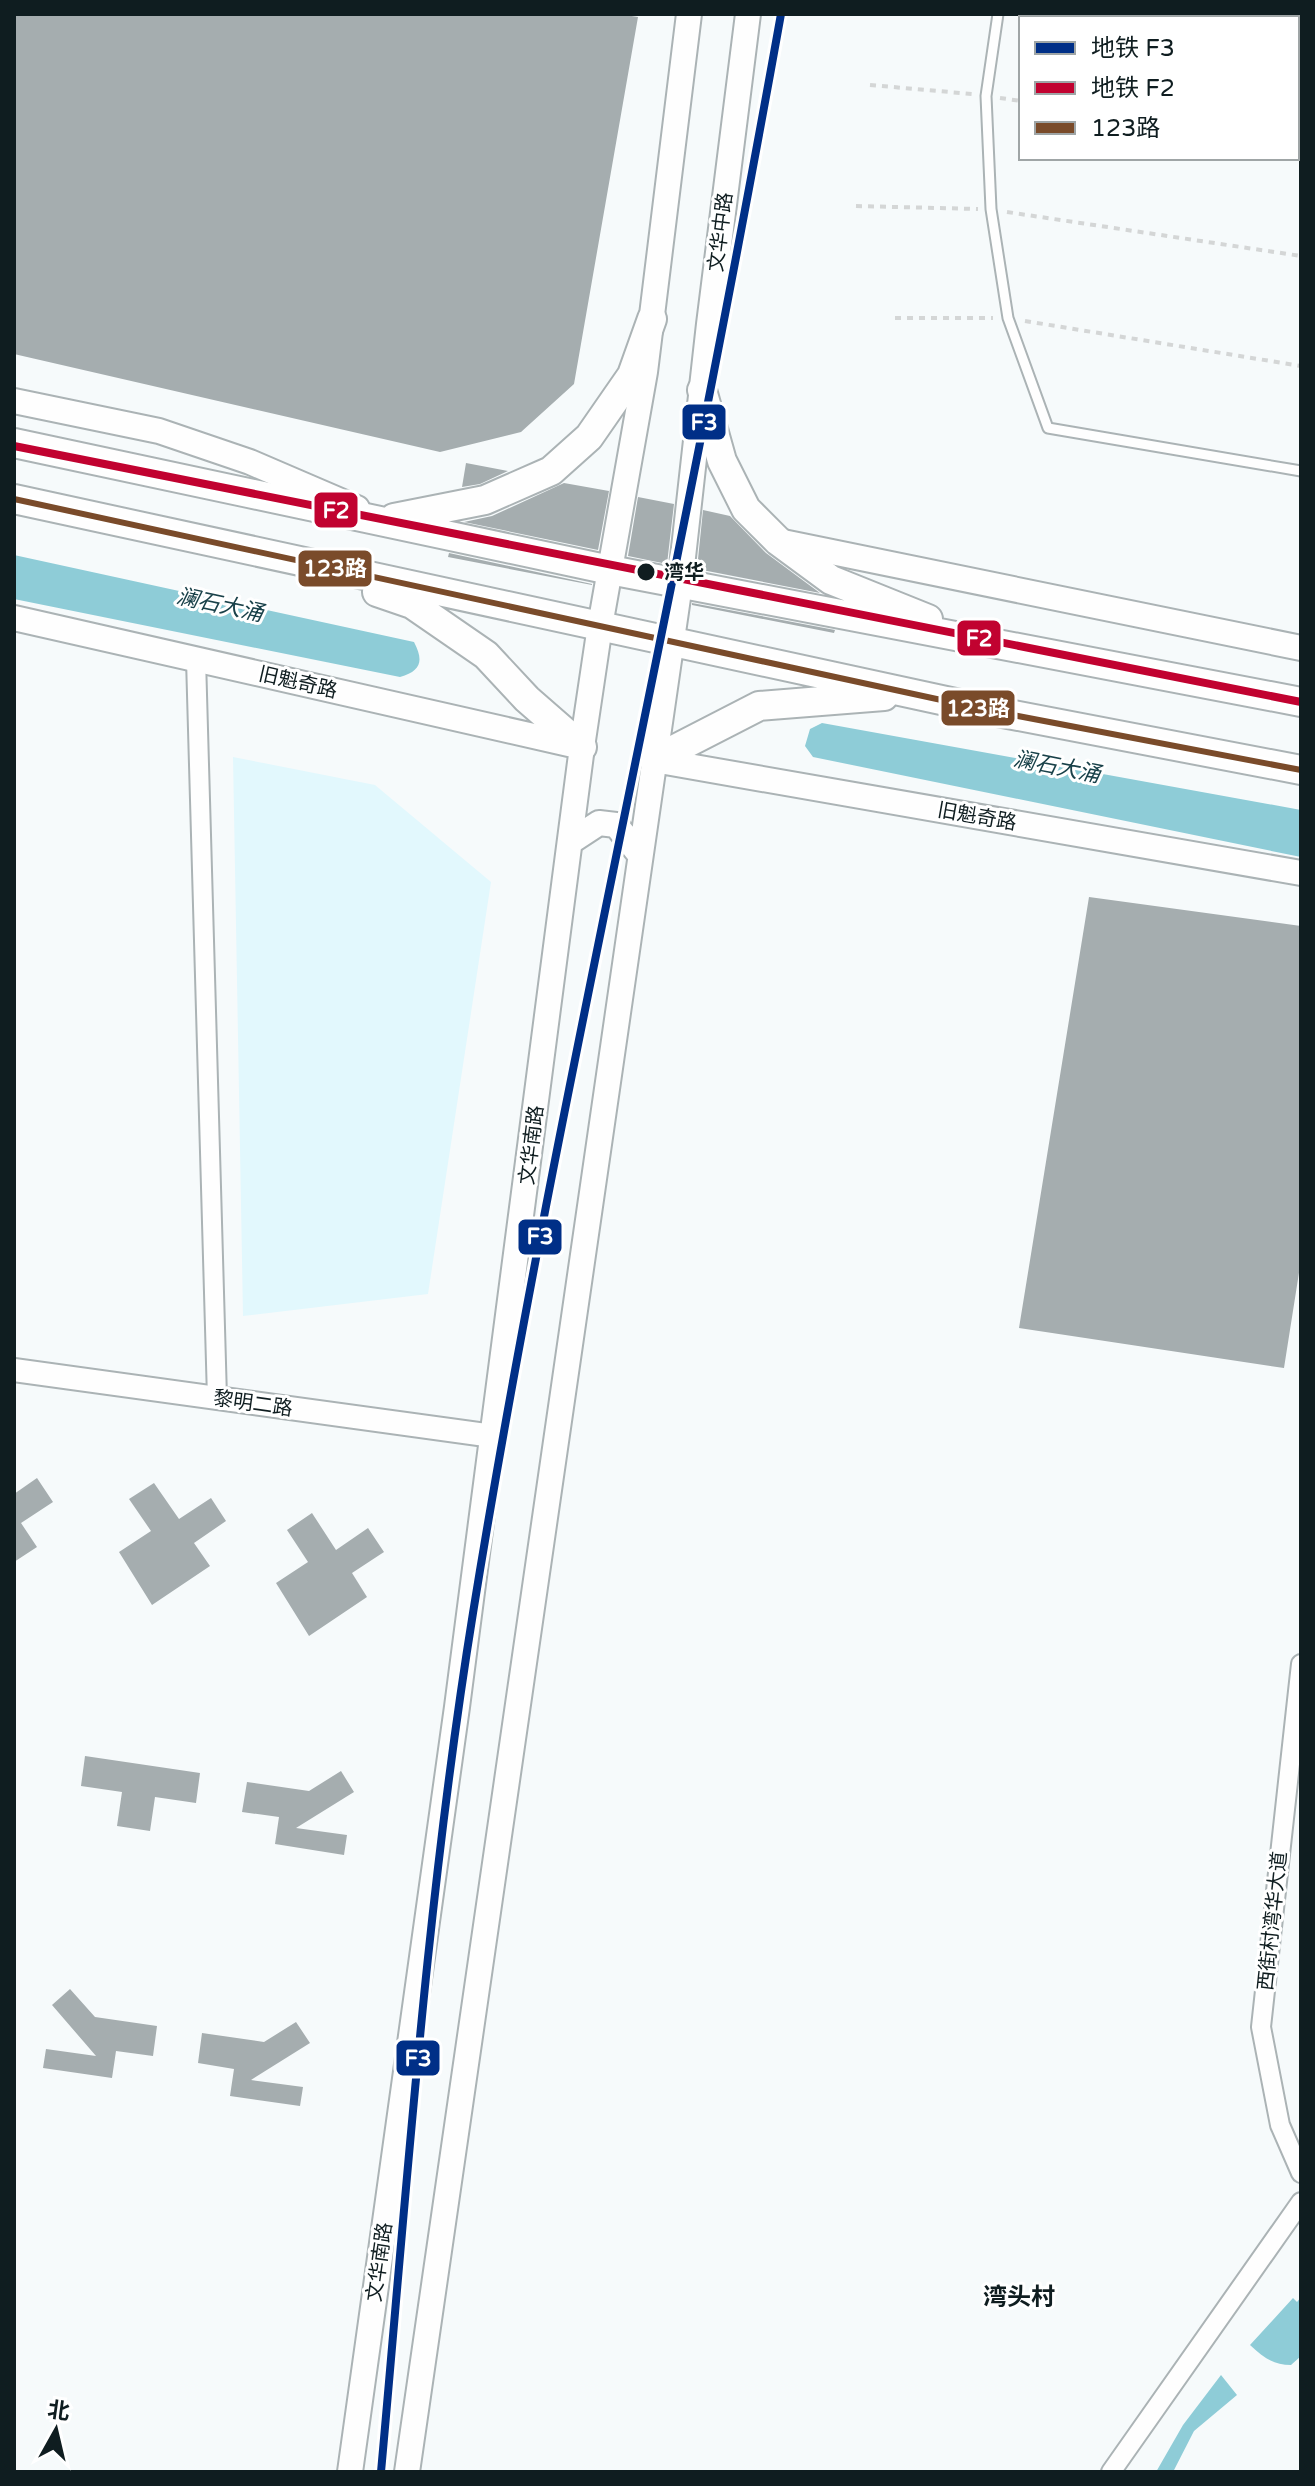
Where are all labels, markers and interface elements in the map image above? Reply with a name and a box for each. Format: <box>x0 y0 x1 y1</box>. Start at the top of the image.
legend <box>1019 16 1299 160</box>
text: 地铁 F3 <box>1091 34 1175 63</box>
text: 地铁 F2 <box>1091 74 1175 103</box>
text: 123路 <box>1091 114 1160 143</box>
street label: 文华中路 <box>704 191 738 273</box>
line badge: F3 <box>681 403 727 441</box>
text: F3 <box>690 410 718 436</box>
line badge: F2 <box>313 491 359 529</box>
text: F2 <box>322 498 350 524</box>
line badge: 123路 <box>297 549 373 588</box>
text: 123路 <box>303 556 367 582</box>
marker: 湾华 <box>635 561 657 583</box>
place label: 湾华 <box>664 561 704 585</box>
water label: 澜石大涌 <box>174 583 268 627</box>
line badge: F2 <box>956 619 1002 657</box>
text: F2 <box>965 626 993 652</box>
street label: 旧魁奇路 <box>256 662 339 704</box>
line badge: 123路 <box>940 689 1016 727</box>
text: 123路 <box>946 696 1010 722</box>
water label: 澜石大涌 <box>1011 746 1105 789</box>
street label: 旧魁奇路 <box>935 798 1018 836</box>
street label: 文华南路 <box>515 1104 549 1186</box>
line badge: F3 <box>517 1218 563 1256</box>
text: F3 <box>526 1224 554 1250</box>
street label: 黎明二路 <box>212 1387 294 1421</box>
street label: 西街村湾华大道 <box>1254 1850 1292 1992</box>
line badge: F3 <box>395 2039 441 2077</box>
text: F3 <box>404 2046 432 2072</box>
street label: 文华南路 <box>363 2221 397 2303</box>
district label: 湾头村 <box>983 2283 1055 2312</box>
north arrow <box>16 2390 96 2470</box>
text: 北 <box>46 2397 71 2426</box>

